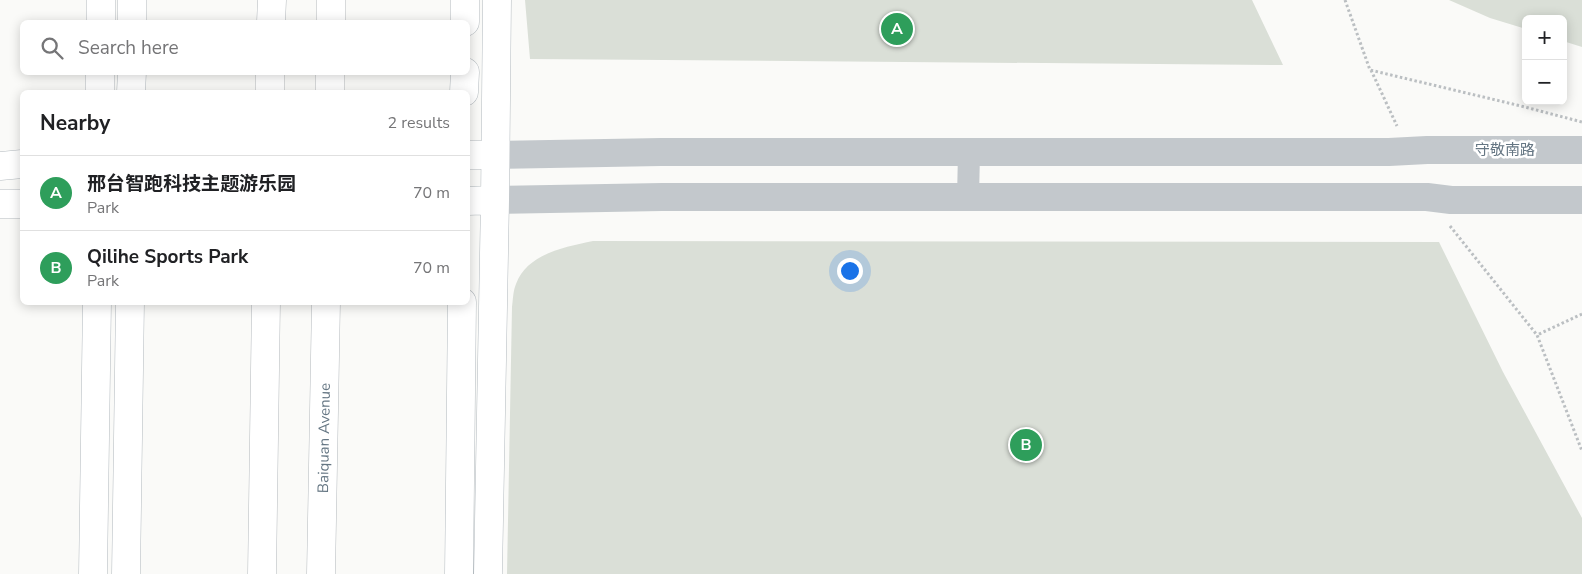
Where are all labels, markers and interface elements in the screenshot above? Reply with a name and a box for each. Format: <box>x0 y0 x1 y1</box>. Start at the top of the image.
pin: A <box>881 10 913 48</box>
map controls <box>1522 15 1567 105</box>
button: + <box>1522 15 1567 60</box>
search box <box>20 20 470 75</box>
icon: search <box>38 34 66 62</box>
text: Search here <box>78 35 179 61</box>
button: − <box>1522 60 1567 105</box>
text: Nearby <box>40 109 110 137</box>
text: 2 results <box>388 112 450 134</box>
street label: 守敬南路 <box>1475 140 1535 160</box>
text: 邢台智跑科技主题游乐园 <box>87 171 296 197</box>
text: A <box>50 182 62 204</box>
text: 70 m <box>413 182 450 204</box>
text: Park <box>87 197 119 219</box>
text: Qilihe Sports Park <box>87 244 248 270</box>
text: B <box>50 257 62 279</box>
text: 70 m <box>413 257 450 279</box>
your location <box>837 258 863 284</box>
text: Park <box>87 270 119 292</box>
street label: Baiquan Avenue <box>313 383 335 493</box>
pin: B <box>1010 426 1042 464</box>

